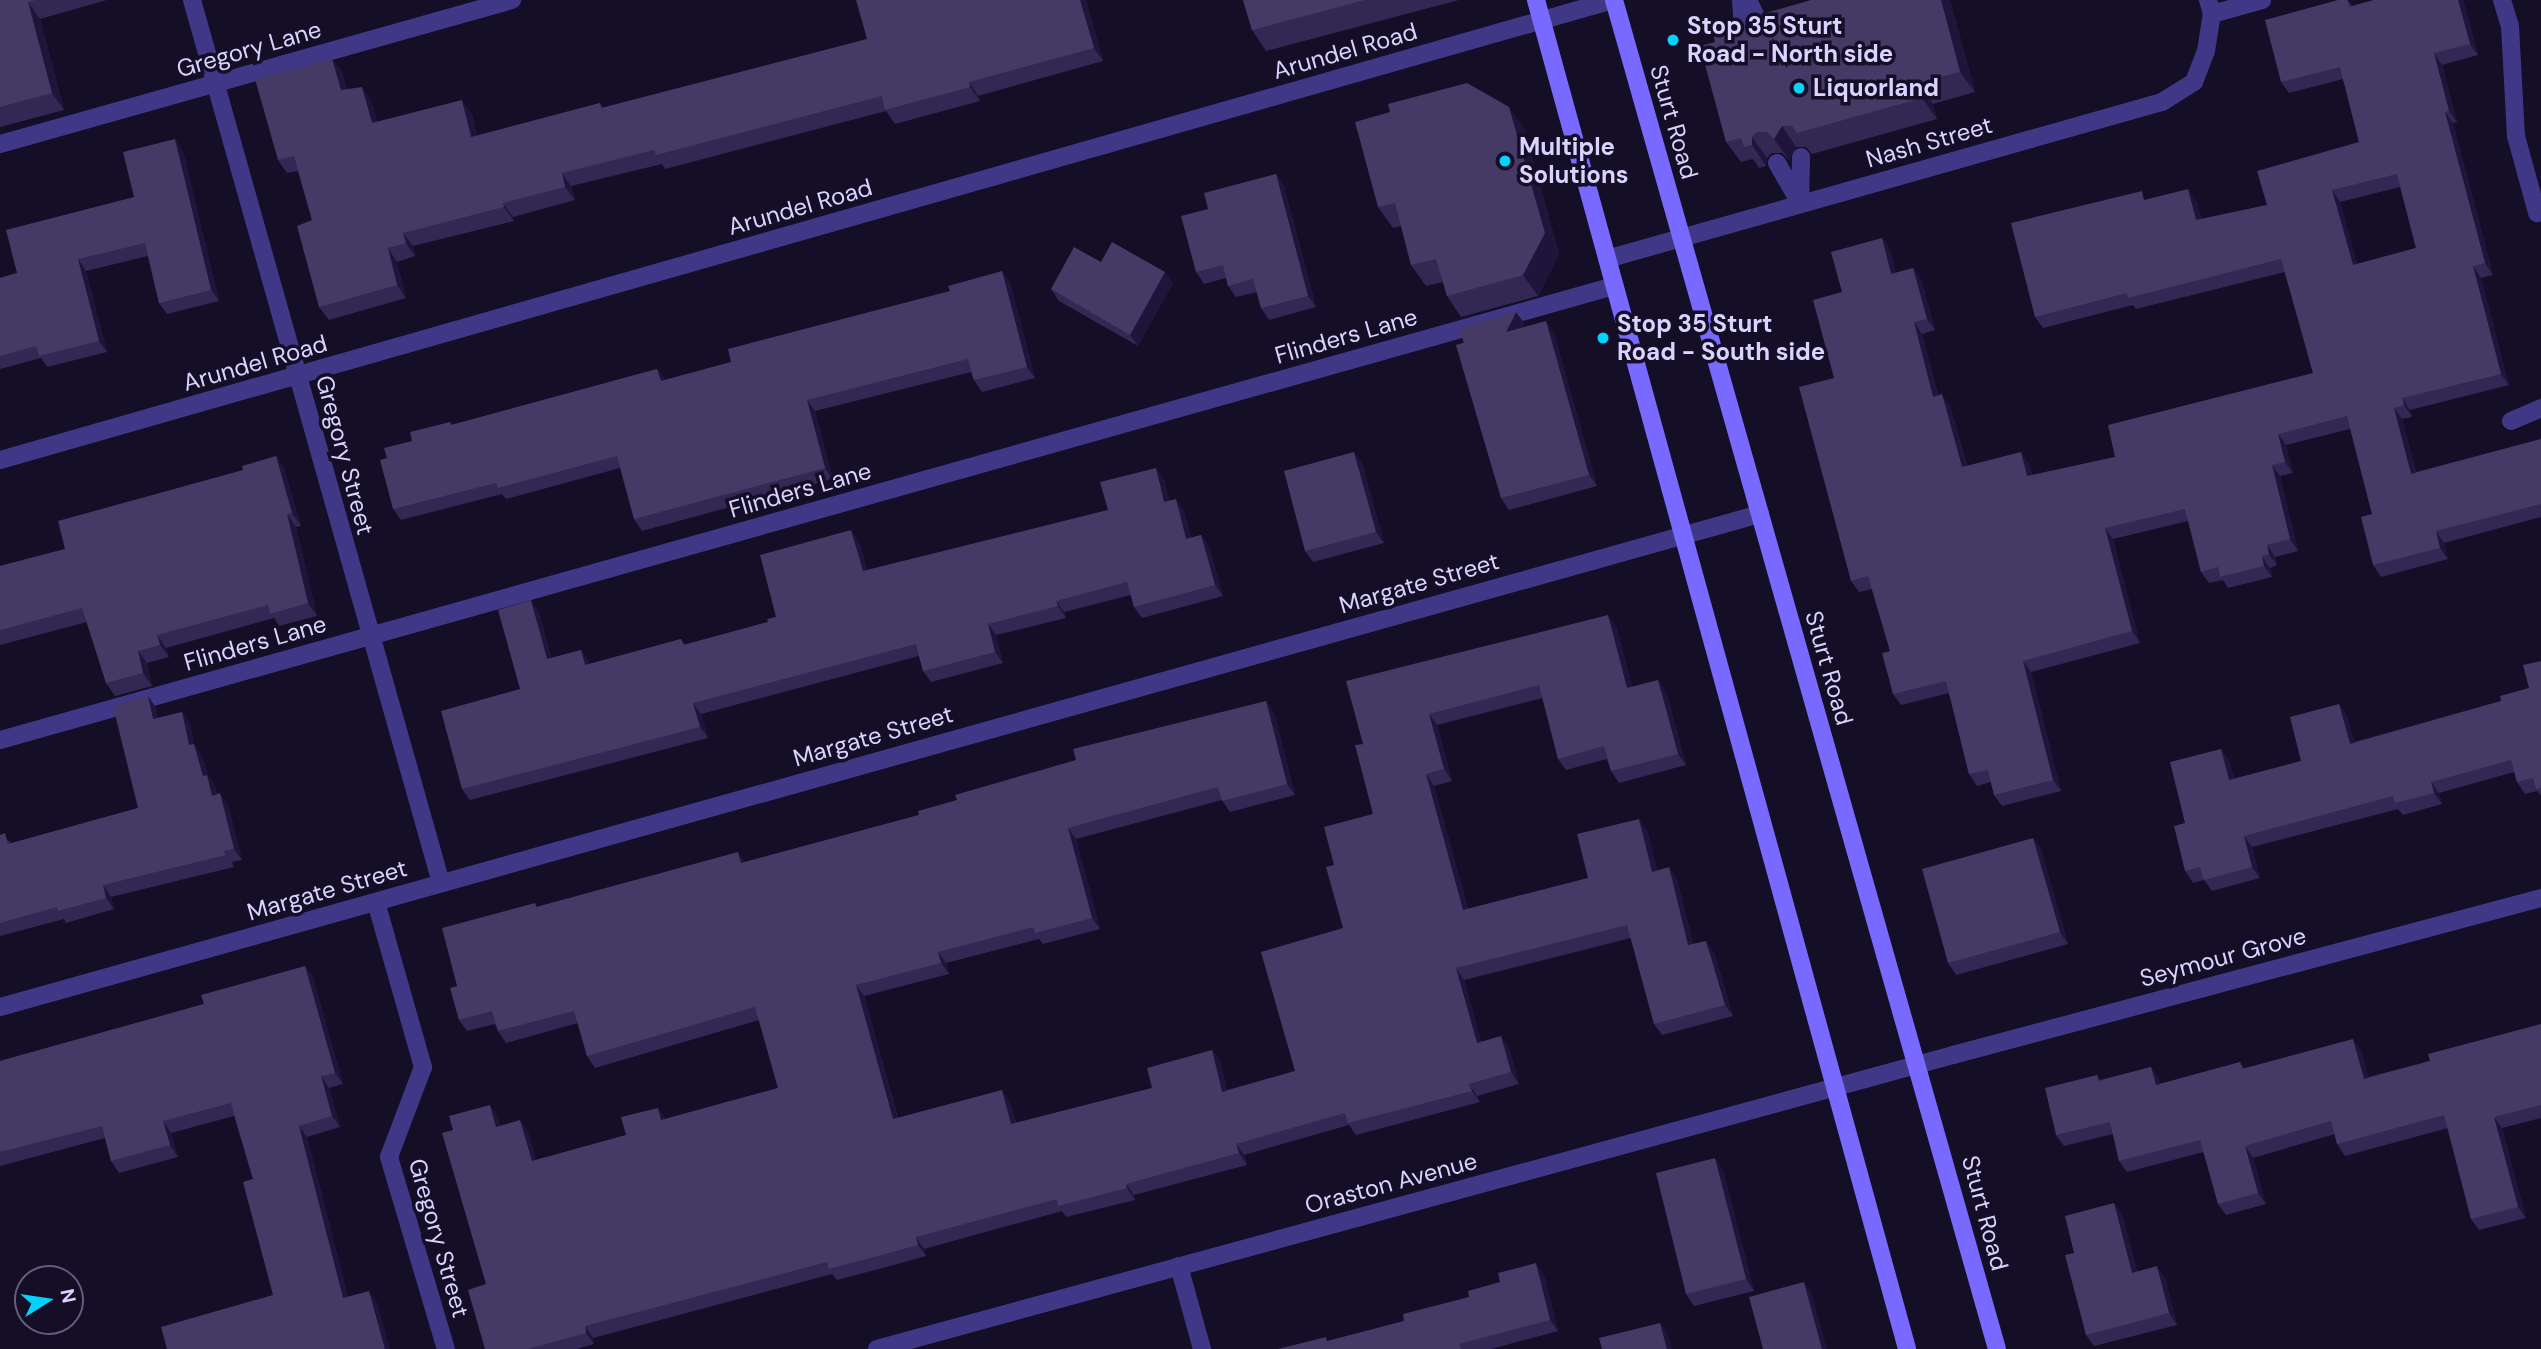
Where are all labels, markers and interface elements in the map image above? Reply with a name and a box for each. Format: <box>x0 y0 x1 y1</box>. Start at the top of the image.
place label: Stop 35 Sturt Road - North side <box>1687 12 1893 68</box>
street label: Gregory Lane <box>173 15 325 83</box>
street label: Arundel Road <box>1270 17 1420 85</box>
marker: Stop 35 Sturt Road - North side <box>1665 32 1681 48</box>
street label: Sturt Road <box>1644 61 1704 183</box>
place label: Liquorland <box>1813 74 1939 102</box>
marker: Liquorland <box>1791 80 1807 96</box>
street label: Nash Street <box>1863 110 1995 174</box>
place label: Multiple Solutions <box>1519 133 1629 189</box>
marker: Multiple Solutions <box>1497 153 1513 169</box>
street label: Arundel Road <box>725 173 875 241</box>
street label: Flinders Lane <box>1271 302 1421 370</box>
place label: Stop 35 Sturt Road - South side <box>1617 310 1825 366</box>
street label: Arundel Road <box>180 329 330 397</box>
marker: Stop 35 Sturt Road - South side <box>1595 330 1611 346</box>
street label: Gregory Street <box>310 372 380 538</box>
street label: Flinders Lane <box>725 456 875 524</box>
street label: Margate Street <box>1336 546 1502 620</box>
street label: Sturt Road <box>1799 607 1859 729</box>
street label: Flinders Lane <box>180 609 330 677</box>
street label: Margate Street <box>790 699 956 773</box>
street label: Margate Street <box>244 853 410 927</box>
street label: Seymour Grove <box>2137 921 2309 993</box>
street label: Oraston Avenue <box>1302 1146 1480 1220</box>
street label: Sturt Road <box>1956 1152 2014 1274</box>
street label: Gregory Street <box>403 1155 475 1321</box>
north arrow <box>14 1265 84 1335</box>
text: N <box>54 1287 82 1305</box>

